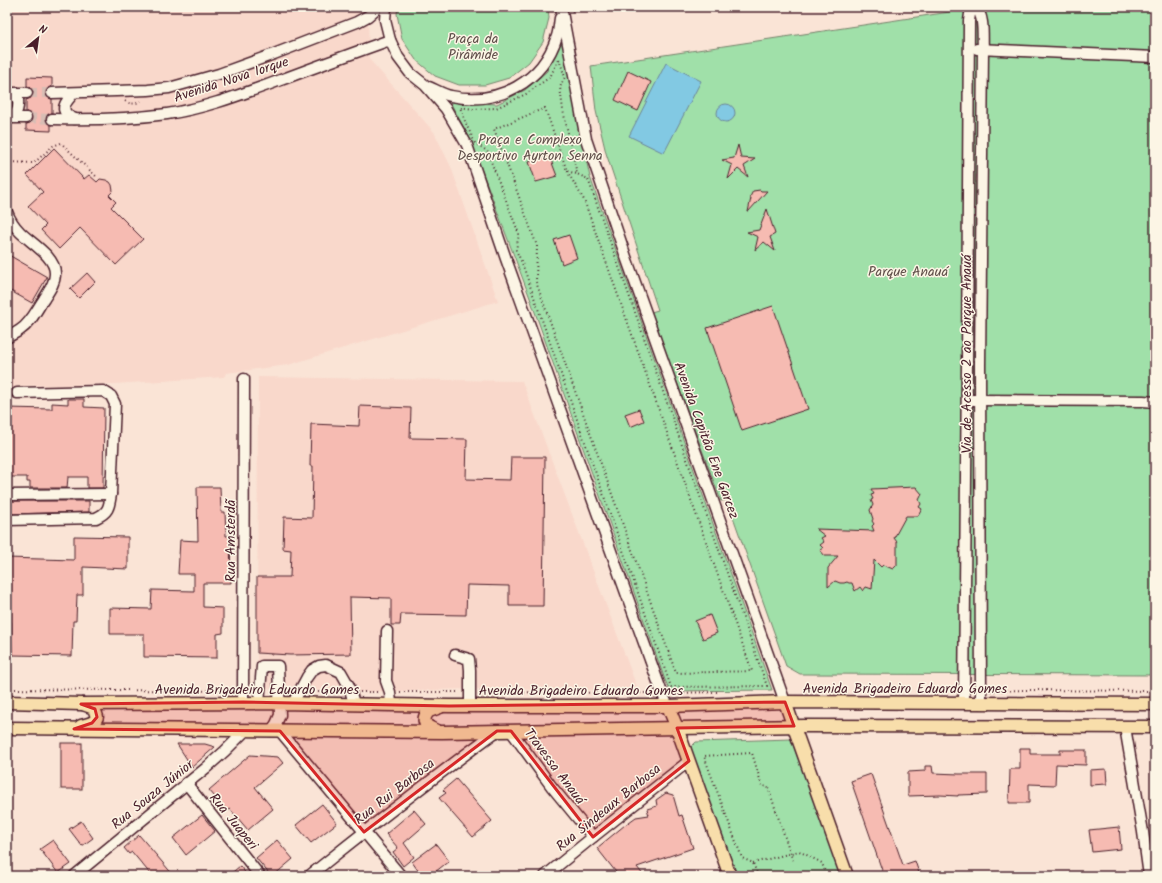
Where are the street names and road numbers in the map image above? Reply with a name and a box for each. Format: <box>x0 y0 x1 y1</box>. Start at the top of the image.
street label: Avenida Nova Iorque <box>171 51 292 109</box>
street label: Via de Acesso 2 ao Parque Anauá <box>956 253 978 454</box>
street label: Avenida Capitão Ene Garcez <box>667 359 745 522</box>
street label: Rua Amsterdã <box>220 498 242 582</box>
street label: Avenida Brigadeiro Eduardo Gomes <box>803 678 1007 700</box>
street label: Avenida Brigadeiro Eduardo Gomes <box>155 679 359 701</box>
street label: Avenida Brigadeiro Eduardo Gomes <box>479 680 683 702</box>
street label: Travessa Anauá <box>518 724 591 811</box>
street label: Rua Rui Barbosa <box>350 753 440 830</box>
street label: Rua Souza Júnior <box>106 754 200 835</box>
street label: Rua Sindeaux Barbosa <box>551 758 666 857</box>
street label: Rua Juaperi <box>203 788 264 855</box>

